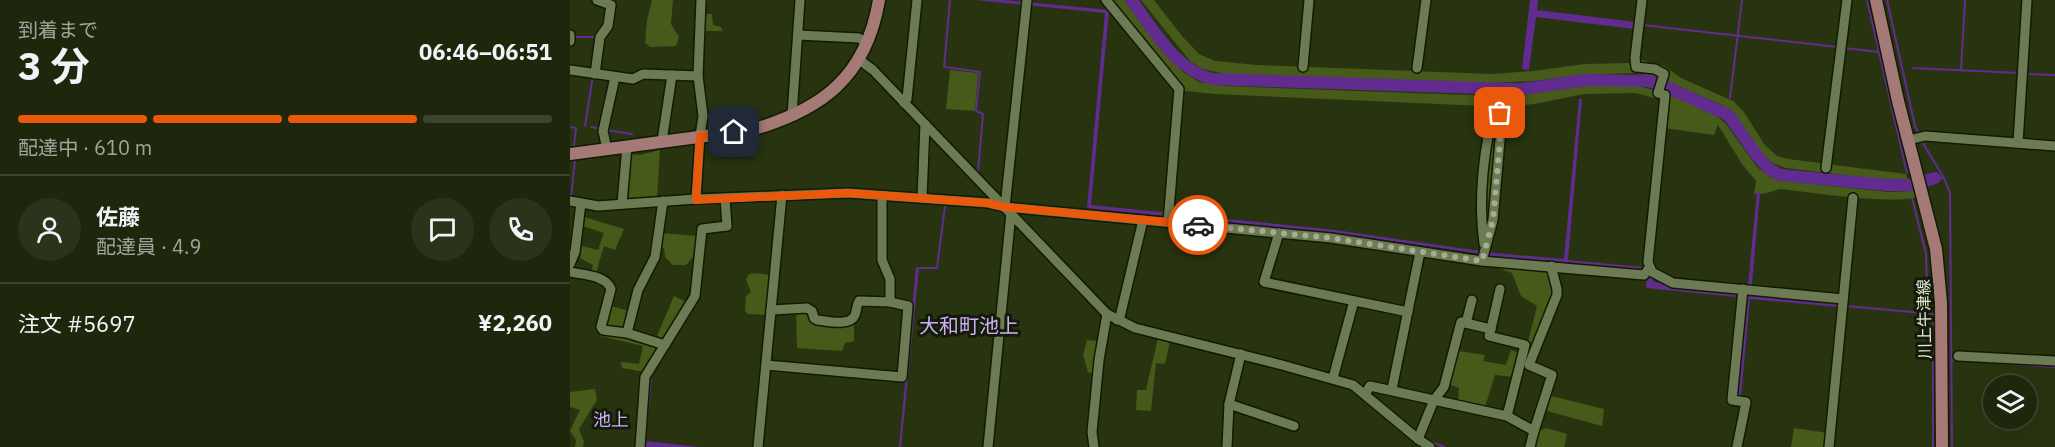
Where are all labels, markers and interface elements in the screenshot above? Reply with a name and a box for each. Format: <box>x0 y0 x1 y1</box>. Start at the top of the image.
text: 到着まで <box>18 16 98 43</box>
text: 06:46–06:51 <box>419 37 552 66</box>
text: 3 分 <box>18 40 90 91</box>
pin <box>1474 87 1525 138</box>
icon: bag <box>1483 96 1516 129</box>
pin <box>708 106 759 157</box>
icon: home <box>717 115 750 148</box>
text: 配達中 · 610 m <box>18 134 152 161</box>
courier <box>1168 195 1228 255</box>
button: person <box>18 198 81 261</box>
button: chat <box>411 198 474 261</box>
button: phone <box>489 198 552 261</box>
text: 佐藤 <box>96 202 140 231</box>
icon: car <box>1182 209 1215 242</box>
text: 配達員 · 4.9 <box>96 233 201 260</box>
street label: 川上牛津線 <box>1913 279 1935 359</box>
text: ¥2,260 <box>478 308 552 337</box>
text: 注文 #5697 <box>18 309 136 338</box>
district label: 大和町池上 <box>919 312 1019 339</box>
map controls <box>1983 375 2037 429</box>
button: layers <box>1983 375 2037 429</box>
district label: 池上 <box>593 408 629 431</box>

